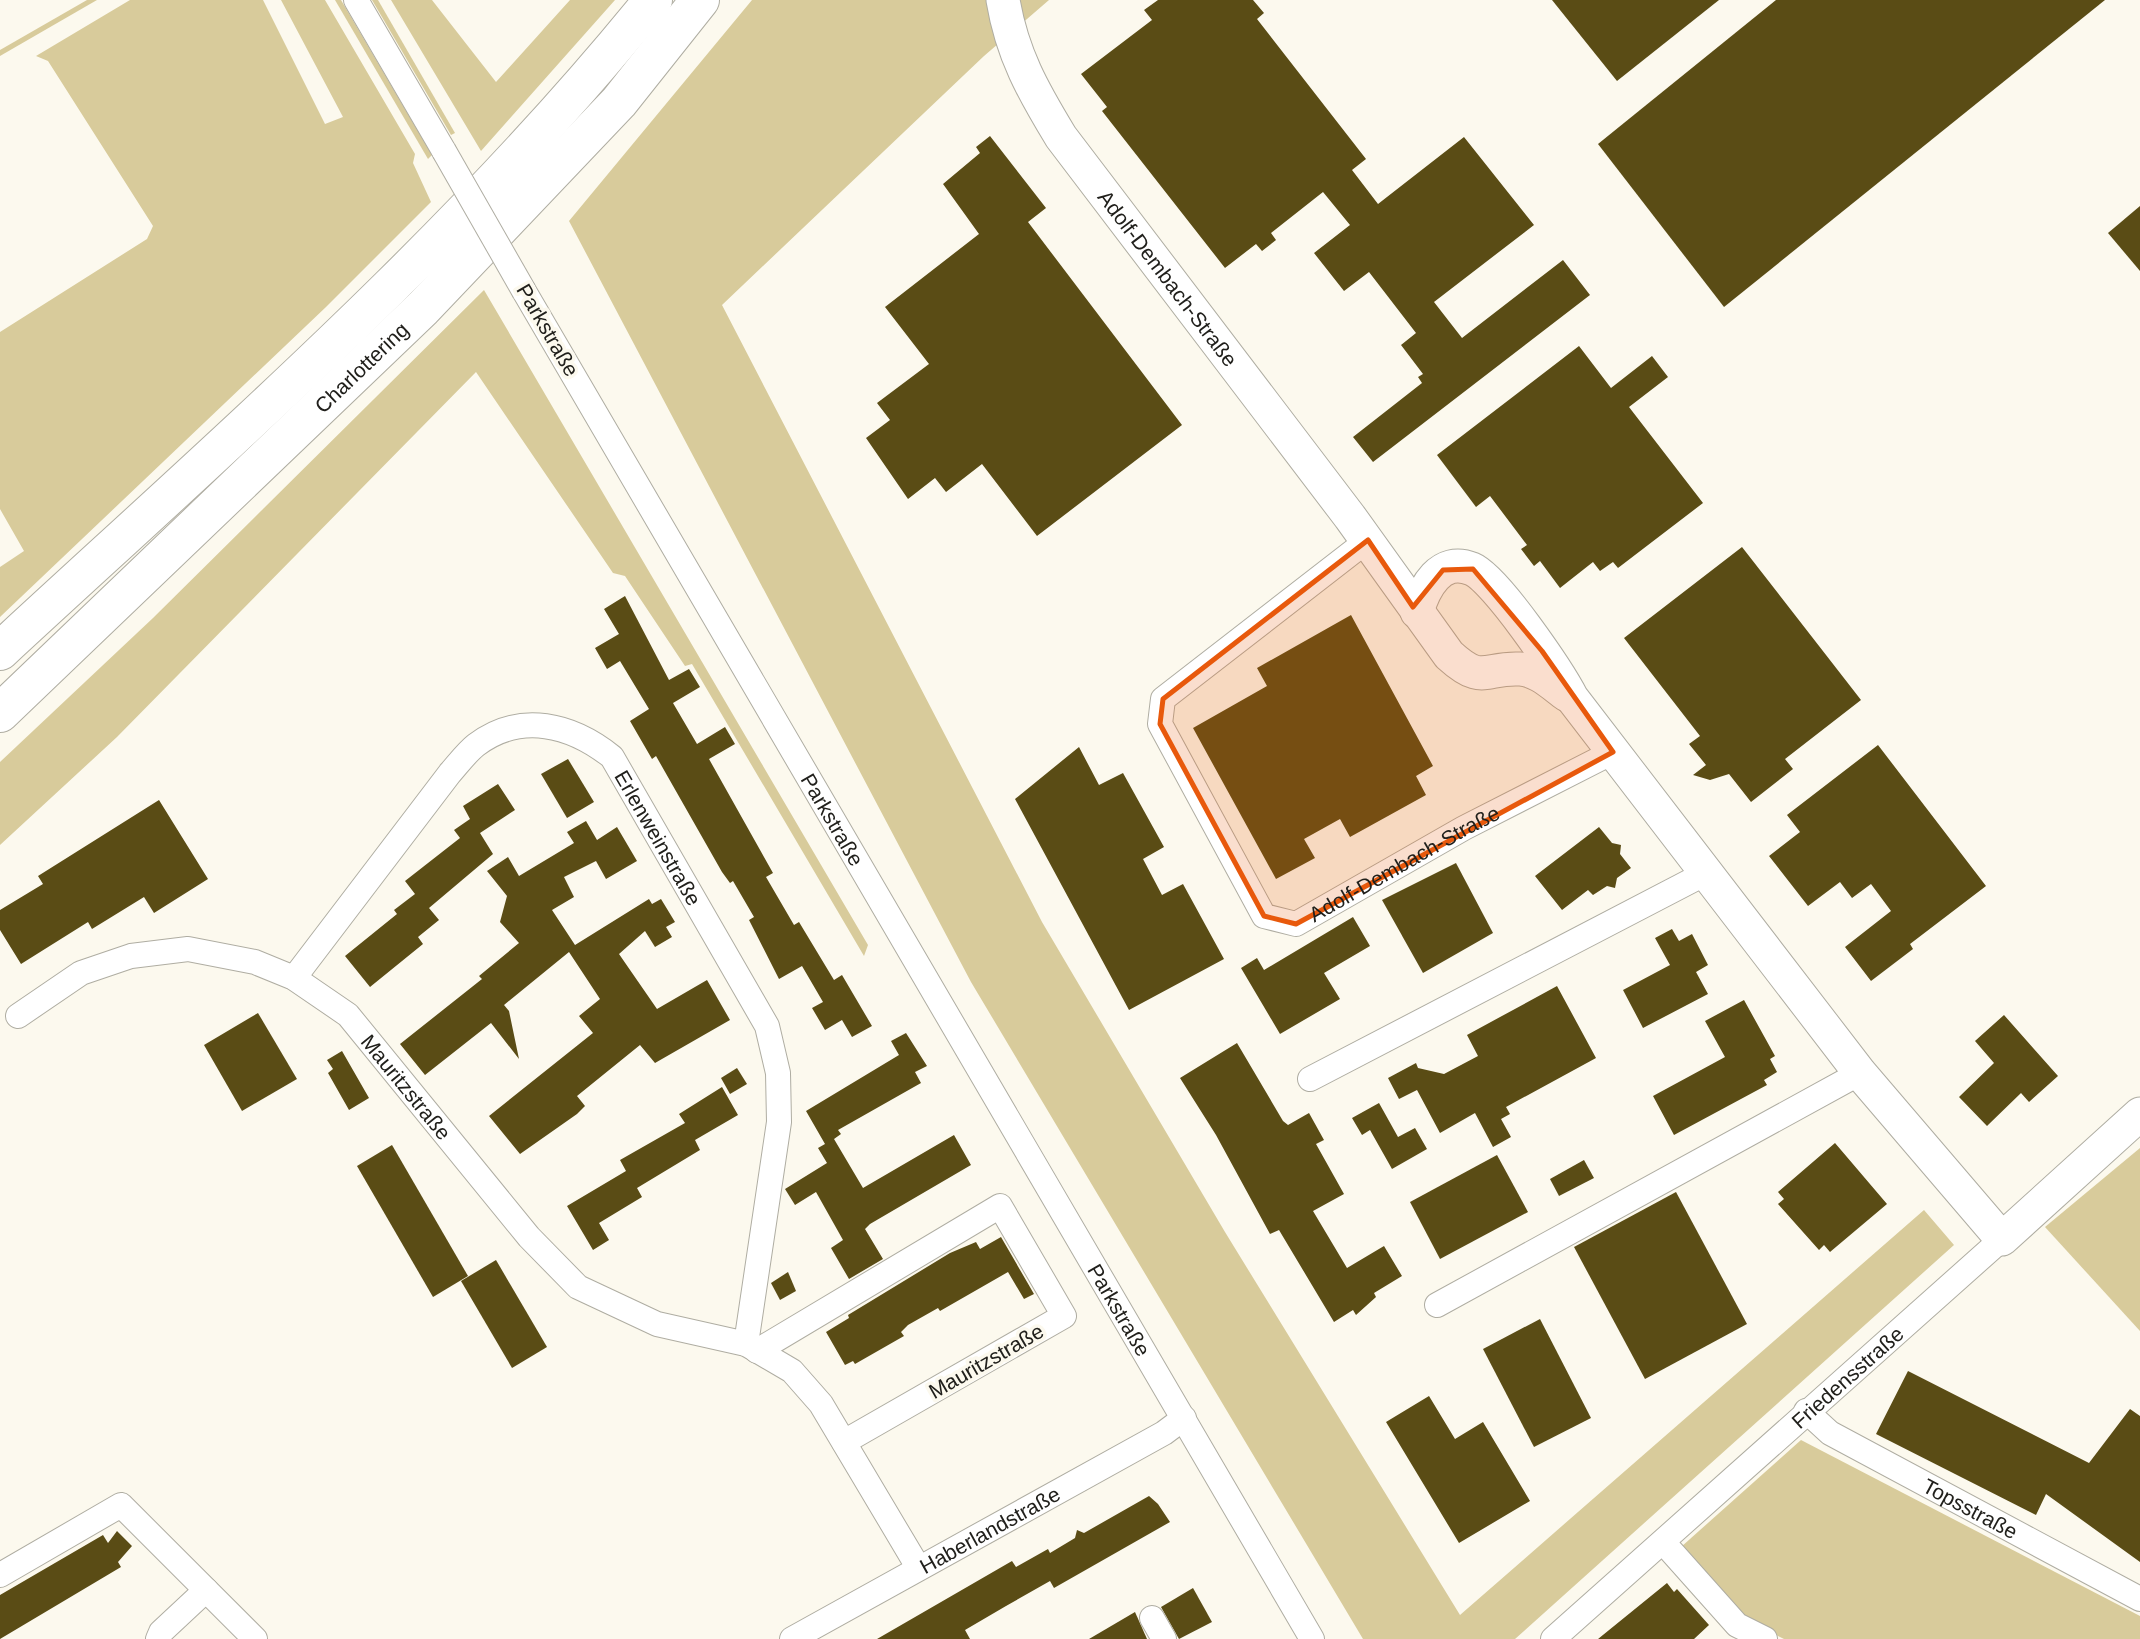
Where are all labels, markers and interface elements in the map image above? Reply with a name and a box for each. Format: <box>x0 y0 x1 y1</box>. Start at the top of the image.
street label: Adolf-Dembach-Straße <box>1094 186 1242 371</box>
street label: Parkstraße <box>512 280 584 380</box>
street label: Charlottering <box>310 317 413 417</box>
street label: Erlenweinstraße <box>611 766 706 909</box>
street label: Parkstraße <box>797 769 869 870</box>
street label: Adolf-Dembach-Straße <box>1305 800 1503 926</box>
street label: Mauritzstraße <box>357 1030 456 1144</box>
street label: Parkstraße <box>1084 1260 1155 1360</box>
street label: Mauritzstraße <box>925 1319 1047 1403</box>
street label: Friedensstraße <box>1787 1321 1908 1432</box>
street label: Topsstraße <box>1919 1474 2022 1543</box>
street label: Haberlandstraße <box>916 1482 1064 1577</box>

